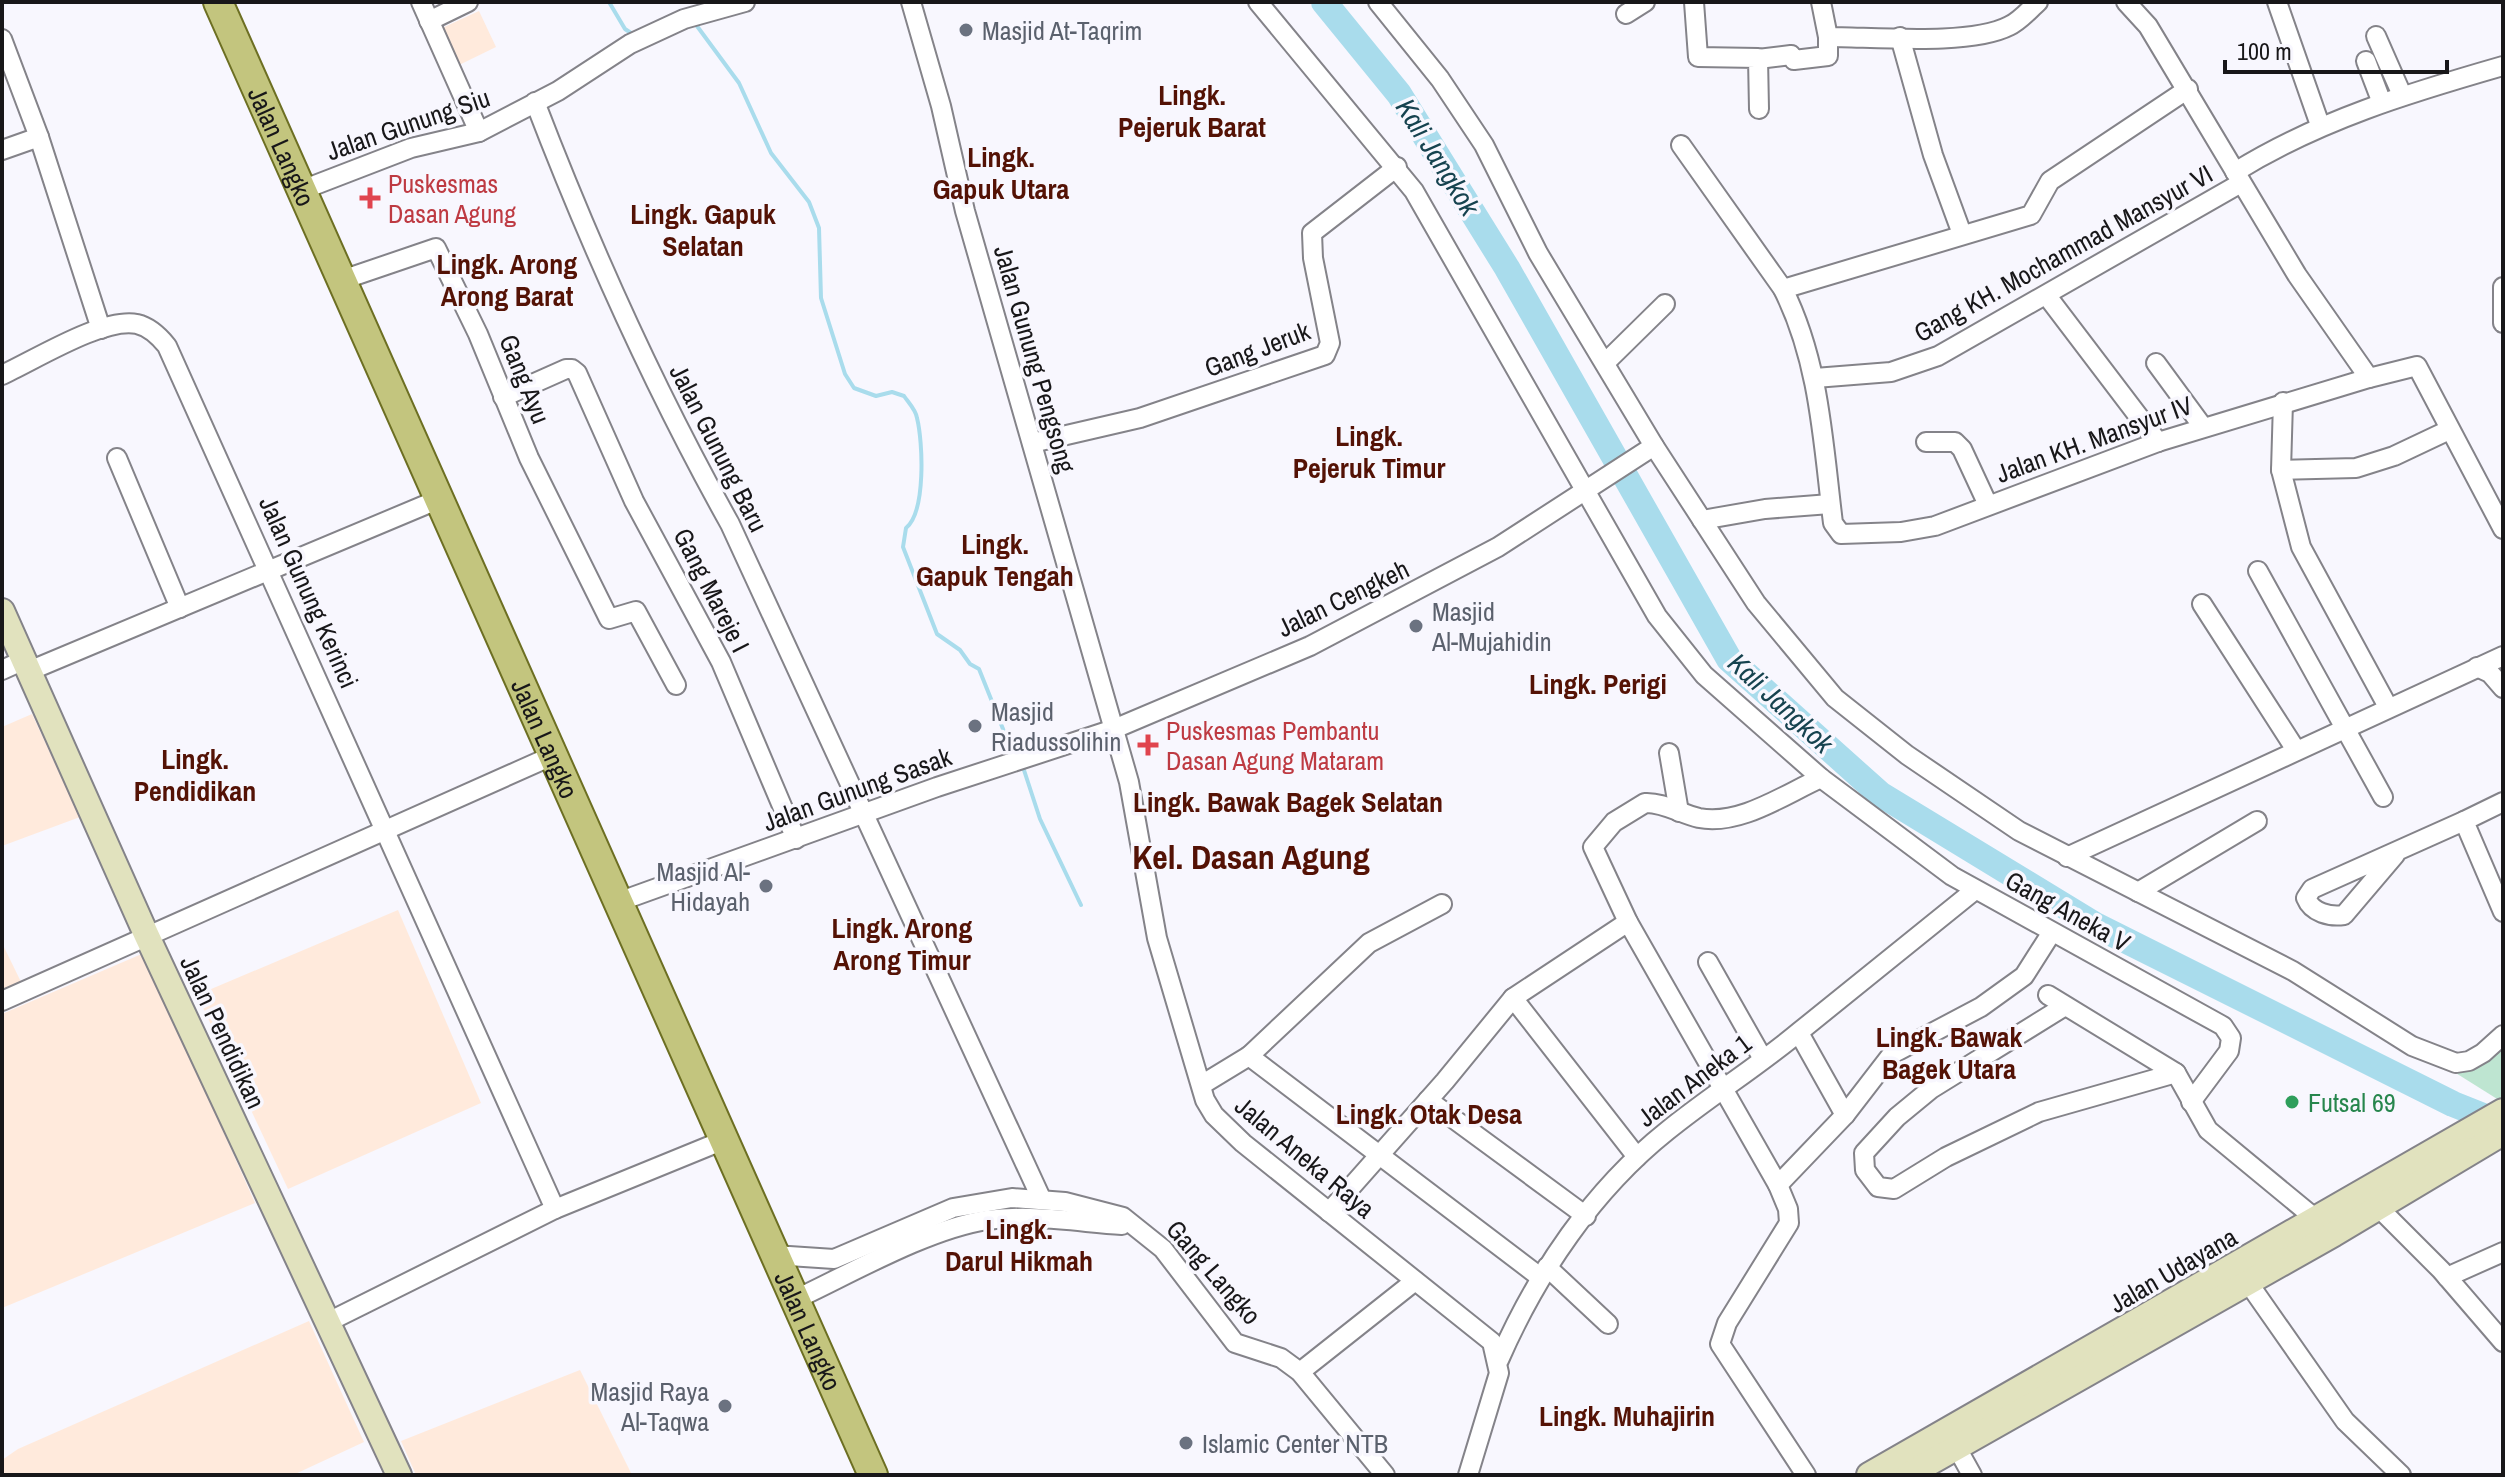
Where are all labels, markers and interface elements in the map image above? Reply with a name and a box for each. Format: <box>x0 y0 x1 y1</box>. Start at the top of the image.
place label: Masjid At-Taqrim <box>982 13 1142 48</box>
marker: Masjid At-Taqrim <box>957 21 975 39</box>
scale bar <box>2225 24 2447 74</box>
text: 100 m <box>2237 35 2292 67</box>
district label: Lingk. Pejeruk Barat <box>1118 76 1266 146</box>
street label: Jalan Gunung Siu <box>322 80 494 168</box>
street label: Jalan Langko <box>240 81 324 211</box>
water label: Kali Jangkok <box>1387 91 1490 224</box>
district label: Lingk. Gapuk Utara <box>933 138 1069 208</box>
street label: Gang KH. Mochammad Mansyur VI <box>1907 156 2219 350</box>
place label: Puskesmas Dasan Agung <box>388 166 516 231</box>
marker: Puskesmas Dasan Agung <box>359 187 381 209</box>
district label: Lingk. Gapuk Selatan <box>630 195 776 265</box>
street label: Jalan Gunung Pengsong <box>986 241 1084 477</box>
district label: Lingk. Arong Arong Barat <box>437 245 577 315</box>
street label: Gang Jeruk <box>1199 313 1315 385</box>
street label: Gang Ayu <box>491 329 559 429</box>
street label: Jalan Gunung Baru <box>662 358 776 538</box>
street label: Jalan KH. Mansyur IV <box>1991 387 2198 491</box>
district label: Lingk. Pejeruk Timur <box>1293 417 1445 487</box>
street label: Jalan Gunung Kerinci <box>251 491 367 693</box>
street label: Gang Mareje I <box>666 522 758 658</box>
district label: Lingk. Gapuk Tengah <box>916 525 1074 595</box>
street label: Jalan Cengkeh <box>1271 551 1415 645</box>
place label: Masjid Al-Mujahidin <box>1431 594 1552 659</box>
marker: Masjid Al-Mujahidin <box>1407 617 1425 635</box>
water label: Kali Jangkok <box>1720 644 1843 763</box>
district label: Lingk. Perigi <box>1529 665 1667 703</box>
street label: Jalan Langko <box>504 673 587 804</box>
place label: Masjid Riadussolihin <box>991 694 1121 759</box>
place label: Puskesmas Pembantu Dasan Agung Mataram <box>1166 713 1384 778</box>
marker: Masjid Riadussolihin <box>966 717 984 735</box>
marker: Puskesmas Pembantu Dasan Agung Mataram <box>1137 734 1159 756</box>
street label: Jalan Gunung Sasak <box>758 739 956 839</box>
district label: Lingk. Pendidikan <box>134 740 256 810</box>
district label: Lingk. Bawak Bagek Selatan <box>1133 783 1443 821</box>
district label: Kel. Dasan Agung <box>1132 834 1370 880</box>
place label: Masjid Al- Hidayah <box>656 854 750 919</box>
street label: Gang Aneka V <box>1999 862 2137 960</box>
marker: Masjid Al- Hidayah <box>757 877 775 895</box>
district label: Lingk. Arong Arong Timur <box>832 909 972 979</box>
street label: Jalan Pendidikan <box>172 950 274 1114</box>
district label: Lingk. Bawak Bagek Utara <box>1876 1018 2023 1088</box>
street label: Jalan Aneka 1 <box>1630 1026 1758 1134</box>
place label: Futsal 69 <box>2308 1085 2396 1120</box>
street label: Jalan Aneka Raya <box>1228 1088 1382 1226</box>
marker: Futsal 69 <box>2283 1093 2301 1111</box>
district label: Lingk. Otak Desa <box>1336 1095 1522 1133</box>
district label: Lingk. Darul Hikmah <box>945 1210 1093 1280</box>
street label: Gang Langko <box>1159 1212 1269 1332</box>
street label: Jalan Udayana <box>2103 1219 2243 1321</box>
street label: Jalan Langko <box>767 1265 851 1396</box>
place label: Masjid Raya Al-Taqwa <box>591 1374 709 1439</box>
marker: Masjid Raya Al-Taqwa <box>716 1397 734 1415</box>
district label: Lingk. Muhajirin <box>1539 1397 1715 1435</box>
place label: Islamic Center NTB <box>1202 1426 1388 1461</box>
marker: Islamic Center NTB <box>1177 1434 1195 1452</box>

